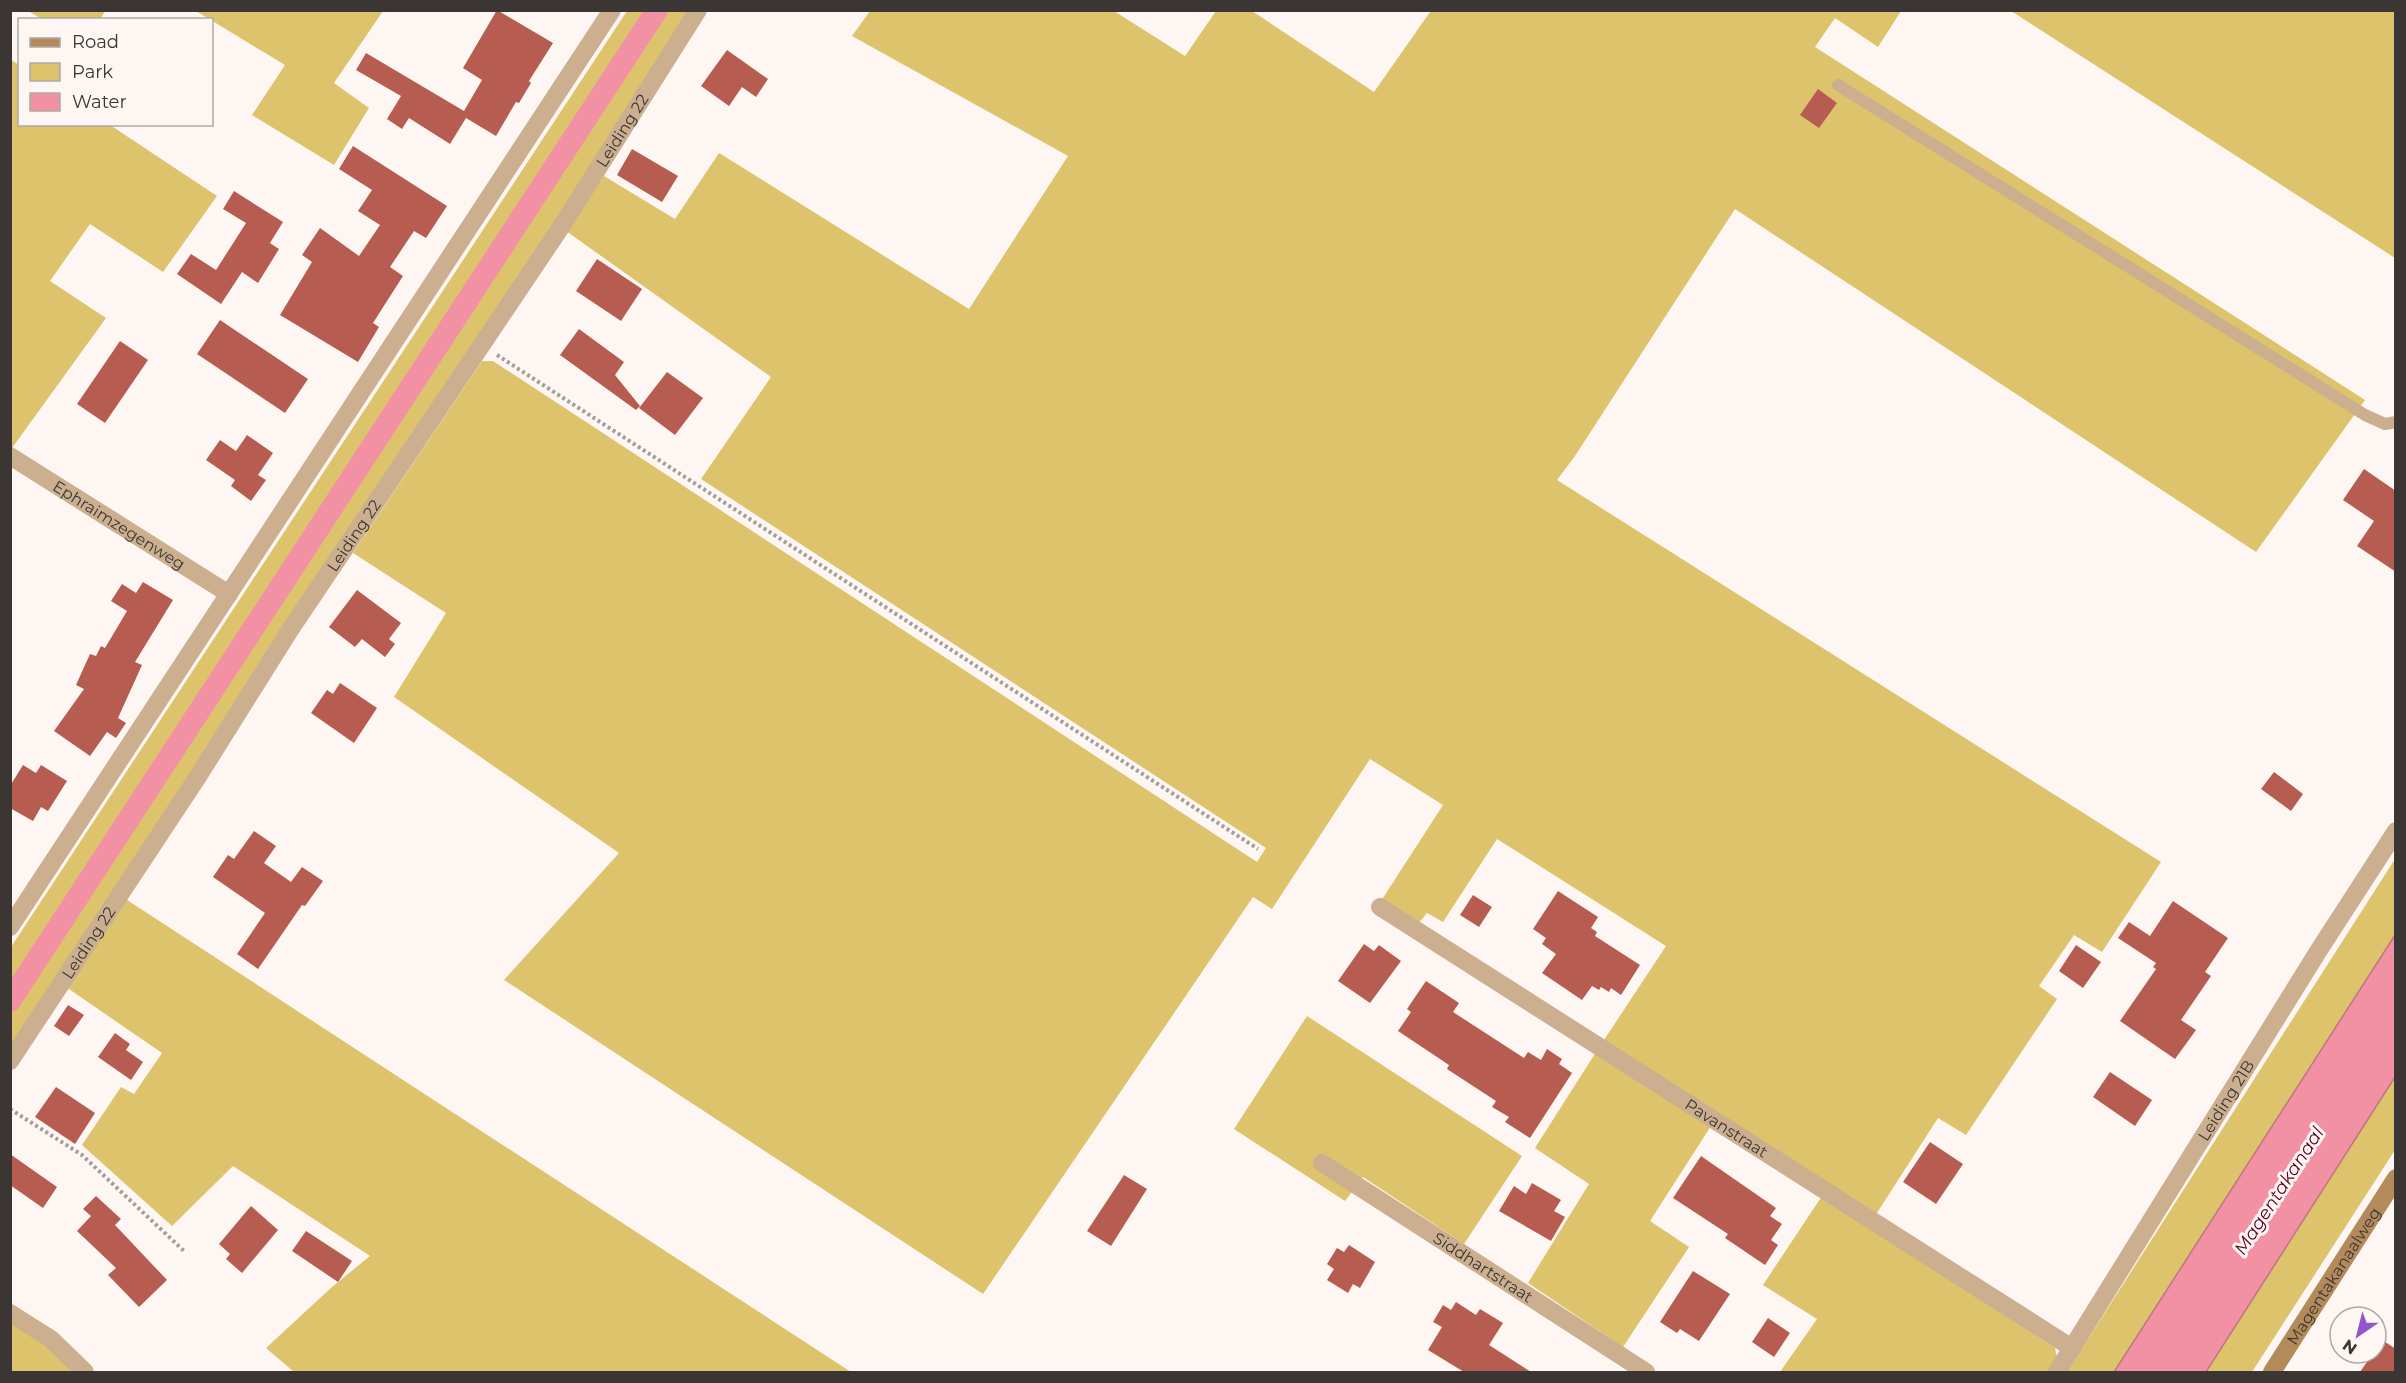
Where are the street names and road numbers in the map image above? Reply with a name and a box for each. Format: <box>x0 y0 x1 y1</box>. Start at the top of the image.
street label: Leiding 22 <box>592 90 652 170</box>
street label: Ephraimzegenweg <box>50 476 189 573</box>
street label: Leiding 22 <box>323 496 385 575</box>
street label: Leiding 22 <box>58 903 119 982</box>
street label: Leiding 21B <box>2194 1056 2258 1144</box>
street label: Pavanstraat <box>1682 1094 1772 1162</box>
street label: Magentakanaalweg <box>2283 1204 2384 1348</box>
street label: Siddhartstraat <box>1430 1228 1537 1306</box>

